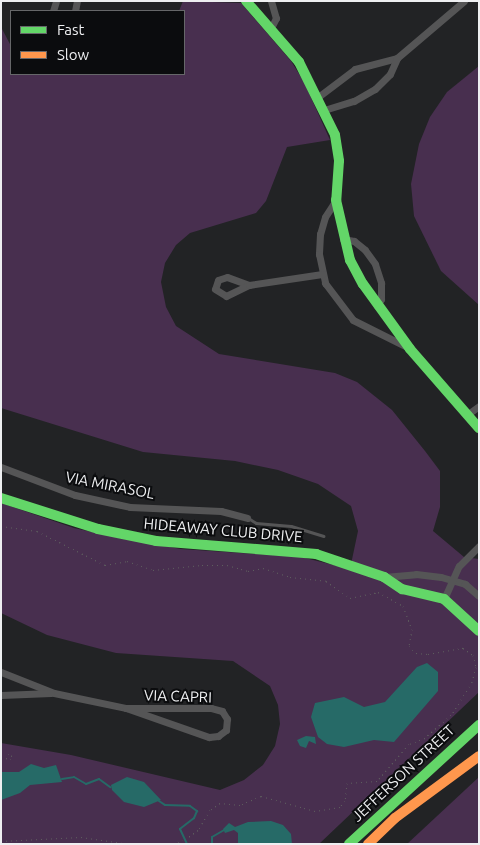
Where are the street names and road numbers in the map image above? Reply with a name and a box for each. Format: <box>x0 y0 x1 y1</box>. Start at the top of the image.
street label: VIA MIRASOL <box>64 468 156 502</box>
street label: HIDEAWAY CLUB DRIVE <box>143 514 303 546</box>
street label: VIA CAPRI <box>144 686 212 706</box>
street label: JEFFERSON STREET <box>348 721 458 825</box>

